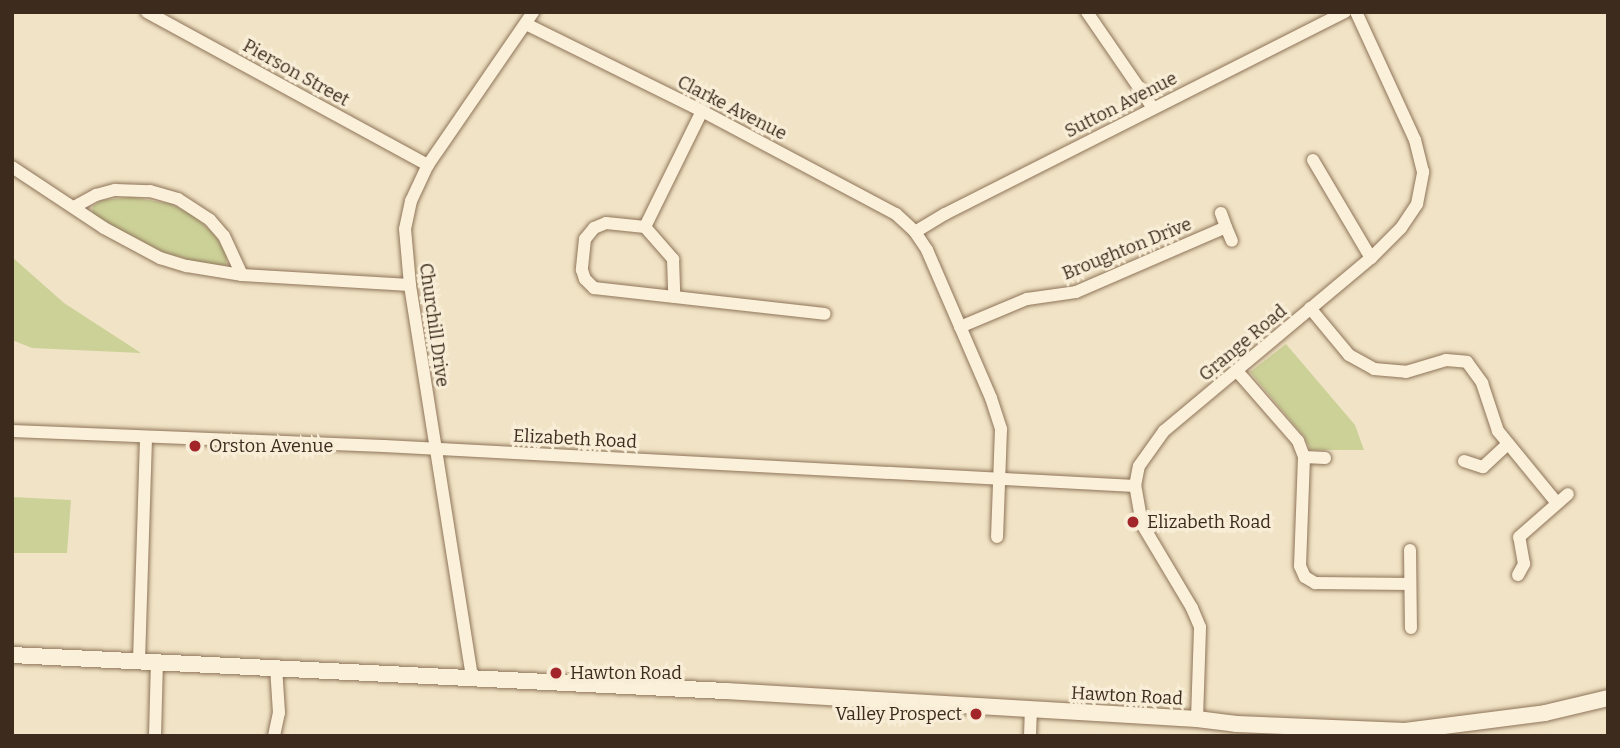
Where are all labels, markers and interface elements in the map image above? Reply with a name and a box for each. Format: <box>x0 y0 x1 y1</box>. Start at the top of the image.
street label: Pierson Street <box>239 35 353 111</box>
street label: Sutton Avenue <box>1061 67 1181 143</box>
street label: Clarke Avenue <box>674 71 790 145</box>
street label: Broughton Drive <box>1059 213 1195 285</box>
street label: Churchill Drive <box>415 262 453 388</box>
street label: Grange Road <box>1195 300 1291 386</box>
street label: Elizabeth Road <box>513 425 637 453</box>
place label: Orston Avenue <box>209 435 333 457</box>
marker: Orston Avenue <box>187 438 203 454</box>
place label: Elizabeth Road <box>1147 511 1271 533</box>
marker: Elizabeth Road <box>1125 514 1141 530</box>
place label: Hawton Road <box>570 662 682 684</box>
marker: Hawton Road <box>548 665 564 681</box>
street label: Hawton Road <box>1071 682 1183 710</box>
place label: Valley Prospect <box>835 703 962 725</box>
marker: Valley Prospect <box>968 706 984 722</box>

